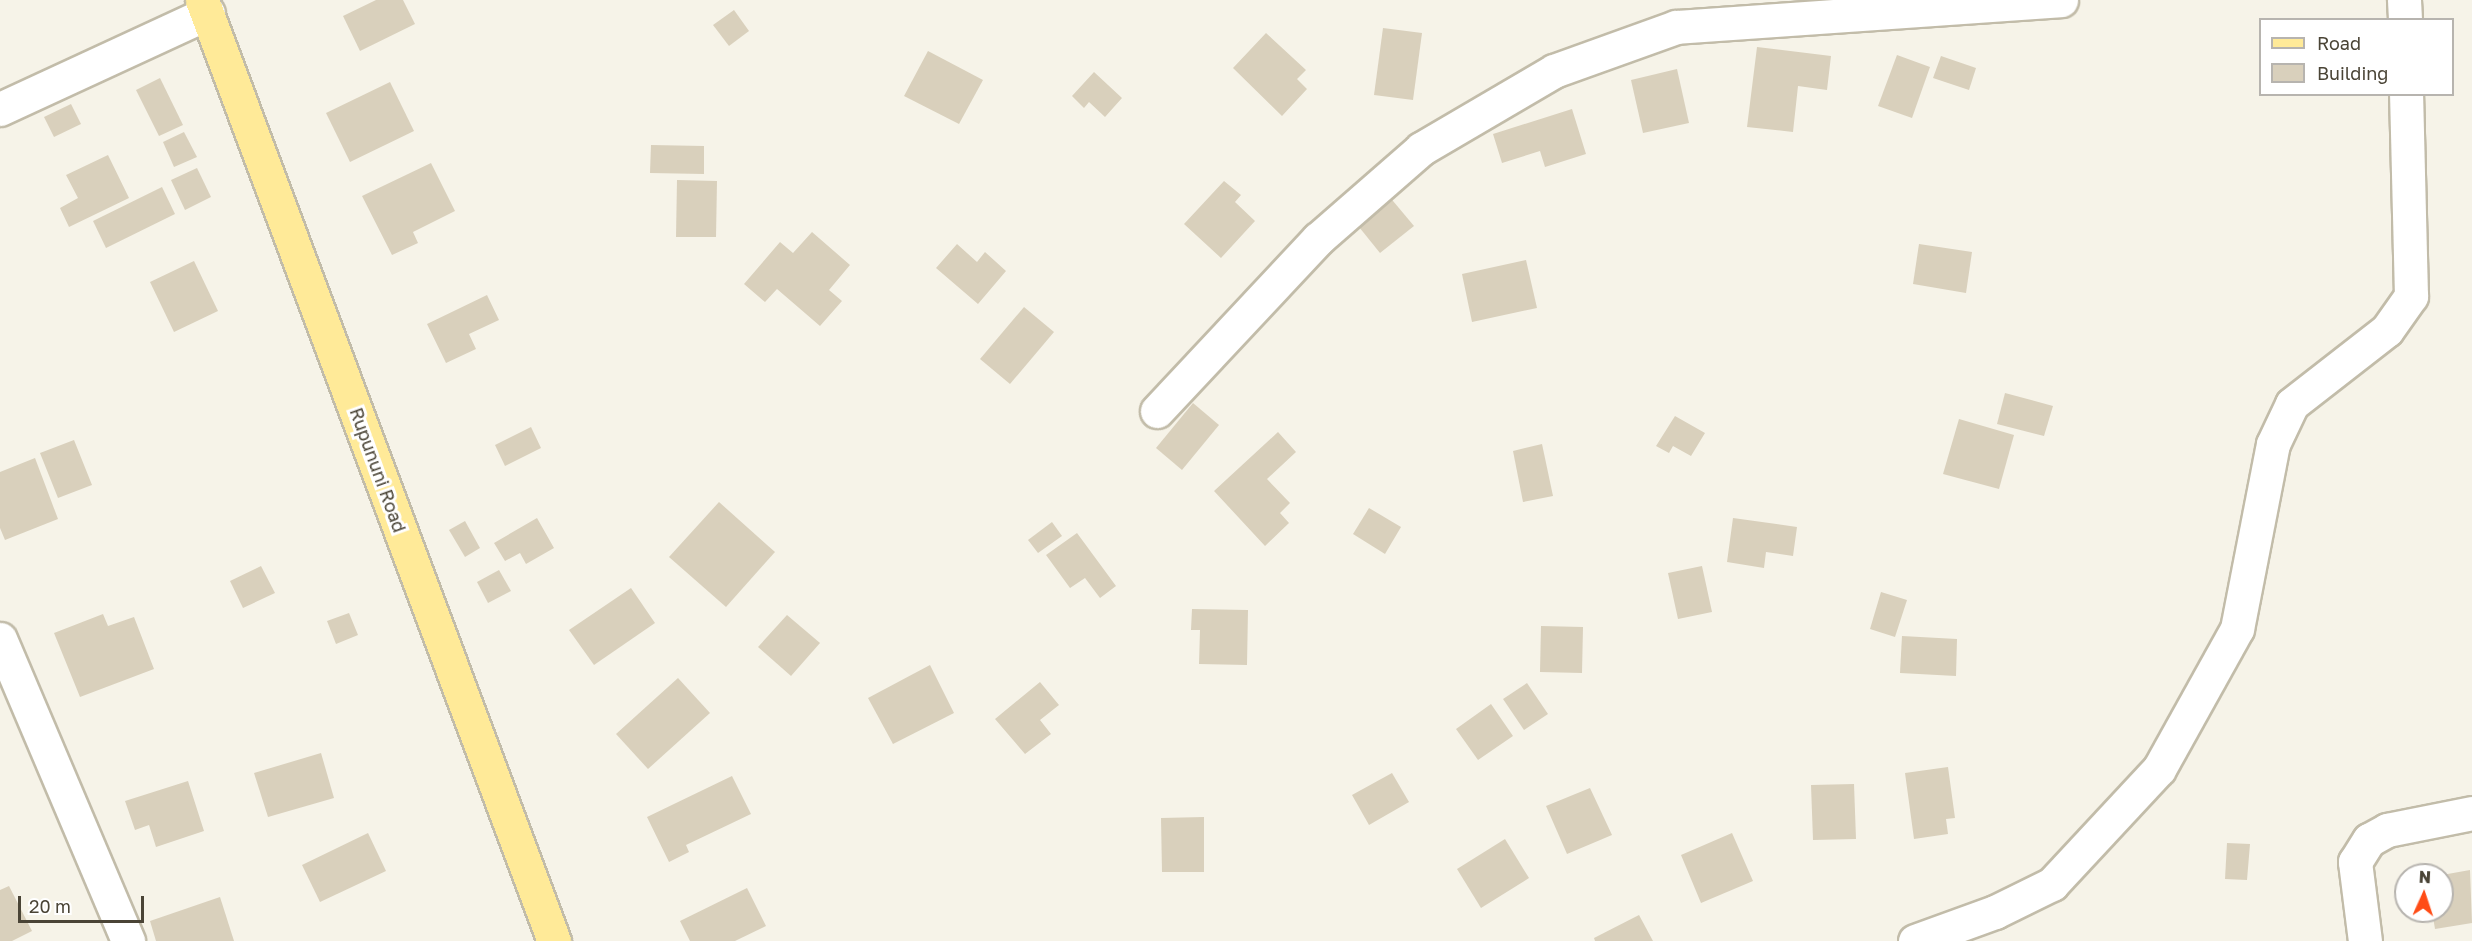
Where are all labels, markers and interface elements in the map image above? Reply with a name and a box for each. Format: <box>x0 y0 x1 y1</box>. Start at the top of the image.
legend <box>2259 18 2454 96</box>
text: Road <box>2317 32 2361 54</box>
text: Building <box>2317 62 2388 84</box>
street label: Rupununi Road <box>345 405 411 535</box>
north arrow <box>2394 863 2454 923</box>
text: N <box>2418 867 2431 887</box>
scale bar <box>21 884 147 922</box>
text: 20 m <box>29 895 71 917</box>

